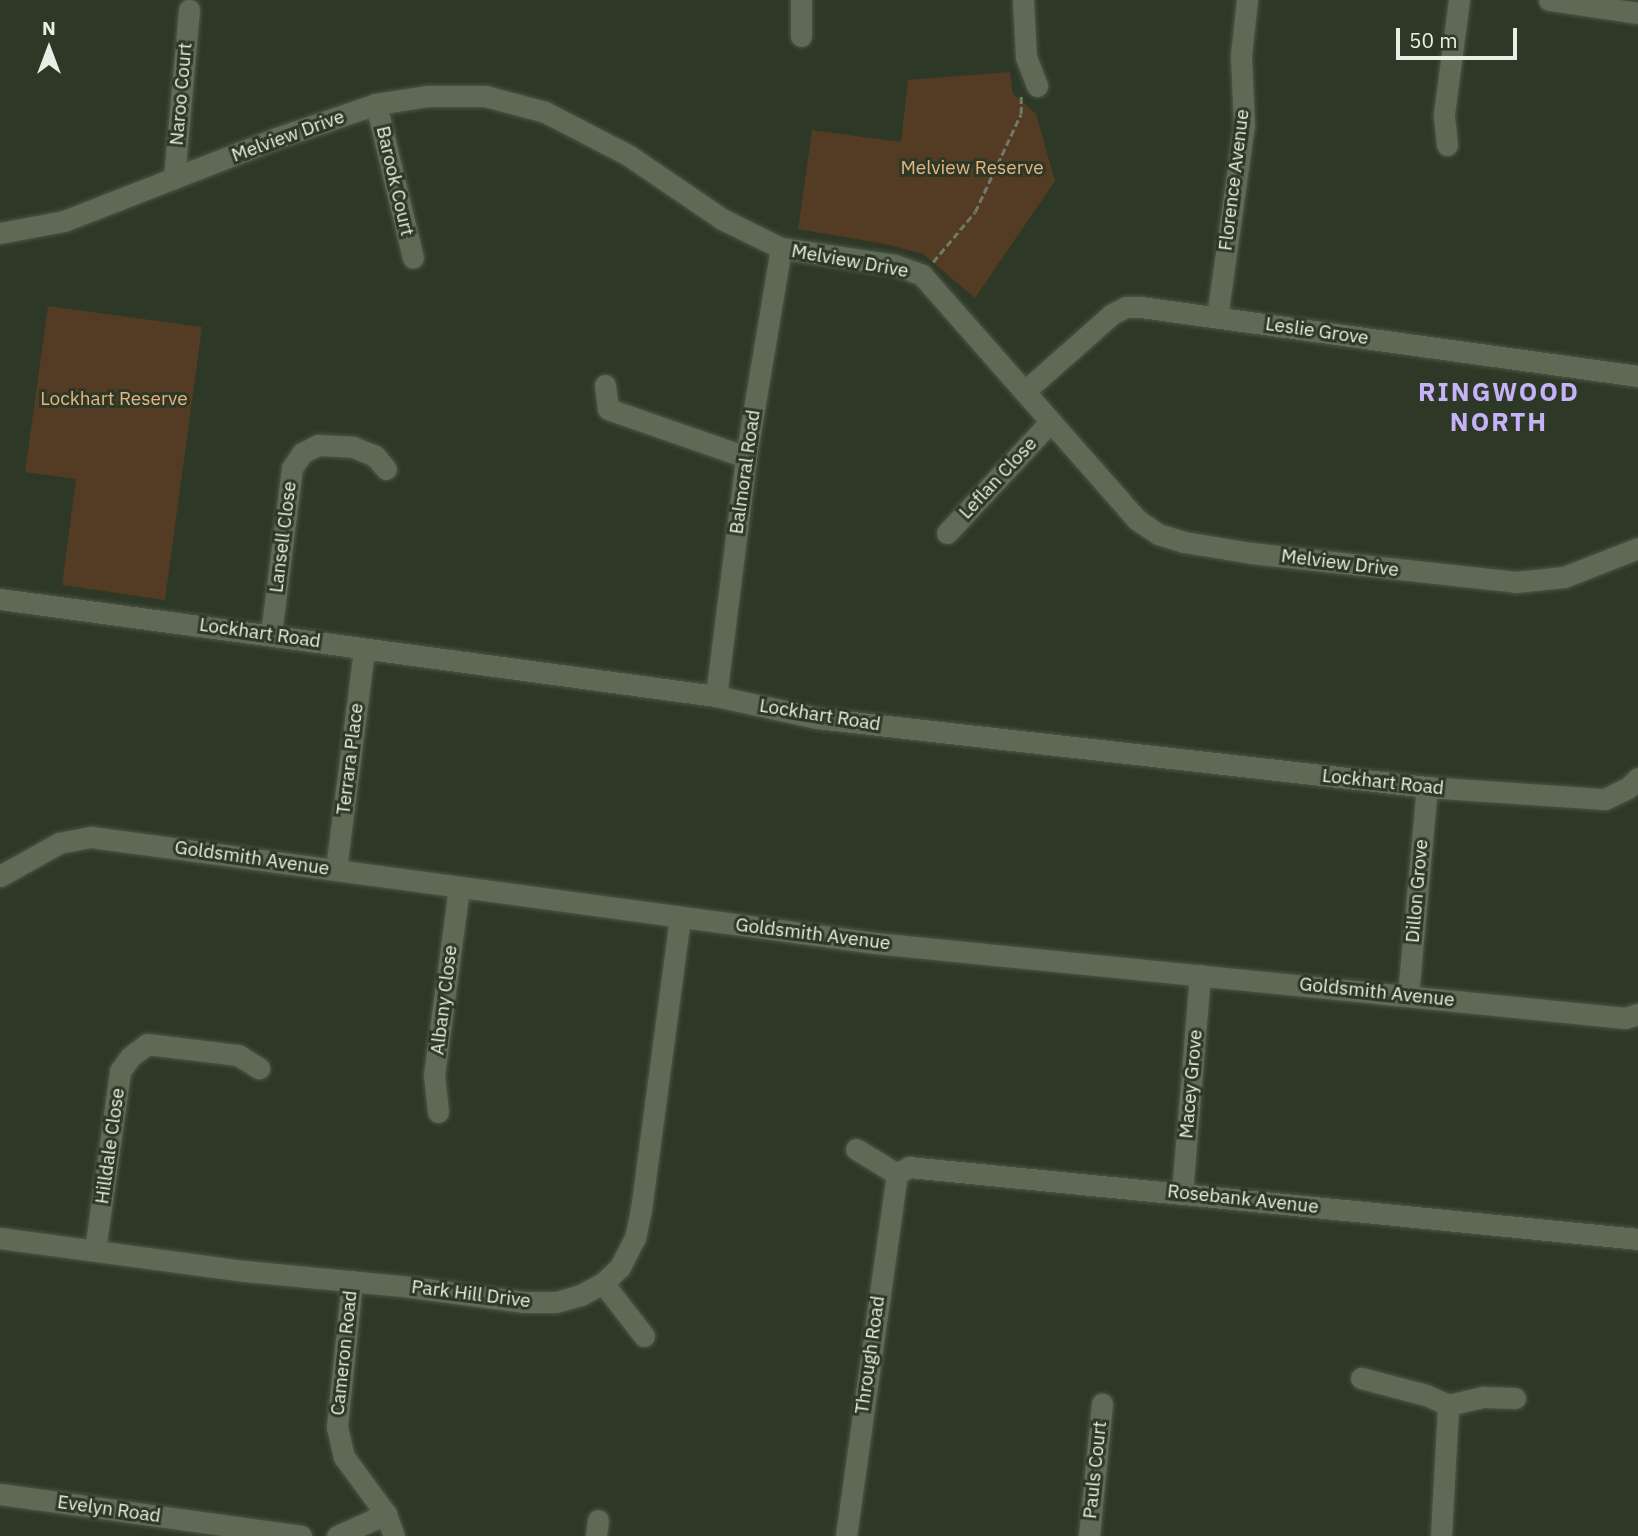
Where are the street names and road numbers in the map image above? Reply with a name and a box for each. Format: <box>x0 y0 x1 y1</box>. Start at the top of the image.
street label: Naroo Court <box>165 42 197 146</box>
street label: Melview Drive <box>228 105 348 167</box>
street label: Florence Avenue <box>1214 108 1254 252</box>
street label: Barook Court <box>371 124 419 238</box>
street label: Melview Drive <box>790 239 910 283</box>
street label: Leslie Grove <box>1264 312 1370 350</box>
street label: Balmoral Road <box>725 408 765 536</box>
street label: Leflan Close <box>954 432 1042 524</box>
street label: Lansell Close <box>265 480 301 594</box>
street label: Melview Drive <box>1280 544 1400 582</box>
street label: Lockhart Road <box>198 613 322 653</box>
street label: Lockhart Road <box>758 694 882 736</box>
street label: Terrara Place <box>332 702 368 816</box>
street label: Lockhart Road <box>1321 764 1445 800</box>
street label: Goldsmith Avenue <box>173 836 331 880</box>
street label: Dillon Grove <box>1401 838 1433 944</box>
street label: Goldsmith Avenue <box>734 913 892 955</box>
street label: Albany Close <box>426 944 462 1056</box>
street label: Goldsmith Avenue <box>1298 973 1456 1011</box>
street label: Macey Grove <box>1175 1028 1207 1140</box>
street label: Hilldale Close <box>91 1087 129 1205</box>
street label: Rosebank Avenue <box>1166 1180 1320 1218</box>
street label: Park Hill Drive <box>410 1275 532 1313</box>
street label: Cameron Road <box>326 1289 362 1417</box>
street label: Through Road <box>850 1295 890 1415</box>
street label: Pauls Court <box>1079 1420 1111 1520</box>
street label: Evelyn Road <box>56 1490 162 1528</box>

